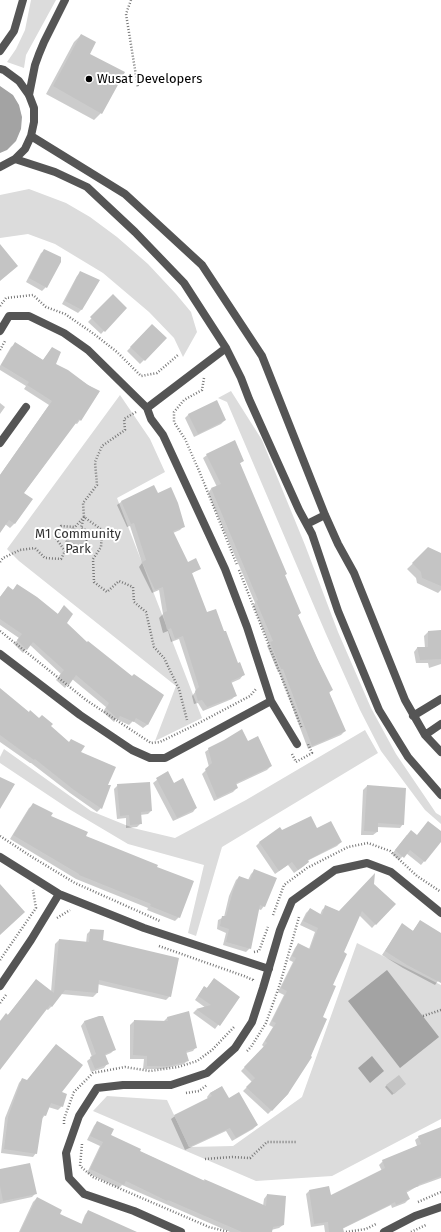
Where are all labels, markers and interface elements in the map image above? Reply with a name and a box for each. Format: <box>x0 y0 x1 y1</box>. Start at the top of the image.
place label: Wusat Developers <box>97 71 202 87</box>
marker: Wusat Developers <box>84 74 94 84</box>
park label: M1 Community Park <box>35 526 121 557</box>

